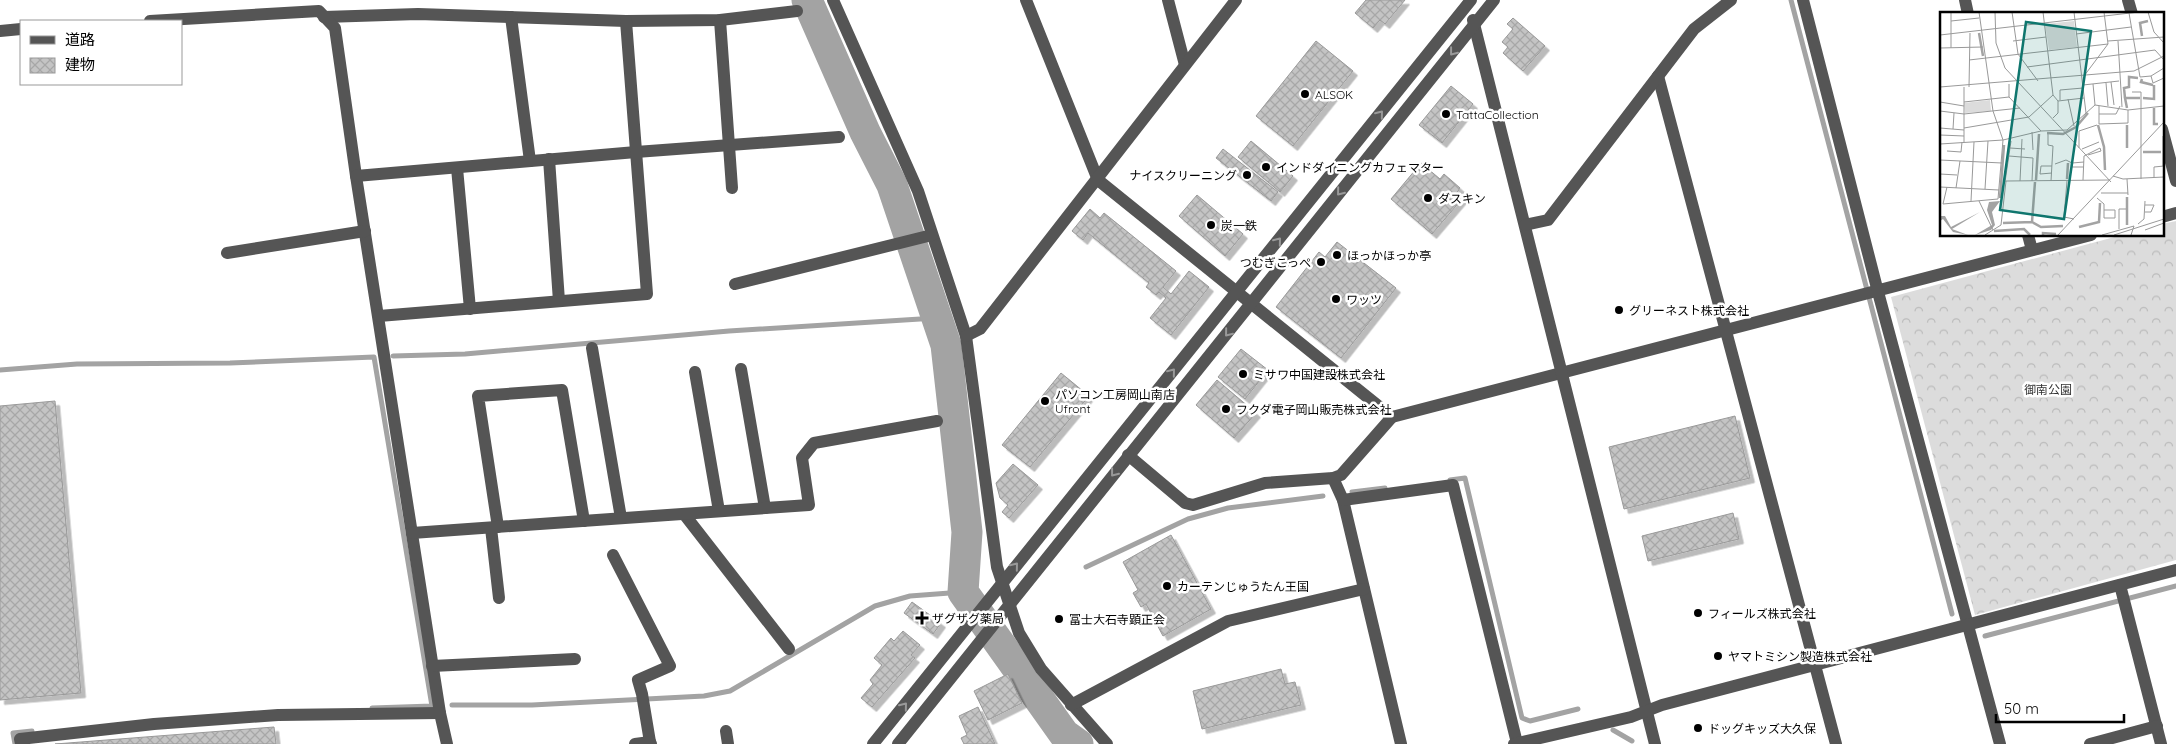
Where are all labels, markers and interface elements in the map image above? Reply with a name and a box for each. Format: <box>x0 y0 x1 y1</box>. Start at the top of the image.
inset map <box>1940 12 2164 236</box>
legend <box>20 20 182 85</box>
text: 道路 <box>65 30 95 49</box>
one-way arrow <box>1450 46 1458 55</box>
text: 建物 <box>65 55 95 74</box>
place label: ALSOK <box>1315 87 1353 102</box>
marker: ALSOK <box>1299 88 1311 100</box>
place label: TattaCollection <box>1456 107 1539 122</box>
marker: TattaCollection <box>1440 108 1452 120</box>
one-way arrow <box>1374 111 1383 120</box>
place label: インドダイニングカフェマター <box>1276 160 1444 175</box>
marker: インドダイニングカフェマター <box>1260 161 1272 173</box>
place label: ナイスクリーニング <box>1129 168 1237 183</box>
marker: ナイスクリーニング <box>1241 169 1253 181</box>
one-way arrow <box>1337 187 1346 196</box>
place label: ダスキン <box>1438 191 1486 206</box>
marker: ダスキン <box>1422 192 1434 204</box>
place label: 炭一鉄 <box>1221 218 1257 233</box>
marker: 炭一鉄 <box>1205 219 1217 231</box>
one-way arrow <box>1272 238 1280 247</box>
place label: ほっかほっか亭 <box>1347 248 1431 263</box>
marker: ほっかほっか亭 <box>1331 249 1343 261</box>
place label: つむぎこっぺ <box>1240 255 1311 270</box>
marker: つむぎこっぺ <box>1315 256 1327 268</box>
place label: ワッツ <box>1346 292 1382 307</box>
marker: ワッツ <box>1330 293 1342 305</box>
place label: グリーネスト株式会社 <box>1629 303 1749 318</box>
marker: グリーネスト株式会社 <box>1613 304 1625 316</box>
one-way arrow <box>1225 327 1233 336</box>
place label: ミサワ中国建設株式会社 <box>1253 367 1385 382</box>
one-way arrow <box>1167 368 1176 377</box>
marker: ミサワ中国建設株式会社 <box>1237 368 1249 380</box>
park label: 御南公園 <box>2024 382 2072 397</box>
place label: パソコン工房岡山南店 Ufront <box>1055 387 1175 416</box>
marker: パソコン工房岡山南店 Ufront <box>1039 395 1051 407</box>
place label: フクダ電子岡山販売株式会社 <box>1236 402 1392 417</box>
marker: フクダ電子岡山販売株式会社 <box>1220 403 1232 415</box>
one-way arrow <box>1111 467 1120 476</box>
one-way arrow <box>1010 563 1018 572</box>
place label: カーテンじゅうたん王国 <box>1177 579 1309 594</box>
marker: カーテンじゅうたん王国 <box>1161 580 1173 592</box>
place label: フィールズ株式会社 <box>1708 606 1816 621</box>
marker: フィールズ株式会社 <box>1692 607 1704 619</box>
place label: ザグザグ薬局 <box>932 611 1004 626</box>
marker: ザグザグ薬局 <box>916 612 928 624</box>
place label: 冨士大石寺顕正会 <box>1069 612 1165 627</box>
marker: 冨士大石寺顕正会 <box>1053 613 1065 625</box>
place label: ヤマトミシン製造株式会社 <box>1728 649 1872 664</box>
marker: ヤマトミシン製造株式会社 <box>1712 650 1724 662</box>
scale bar <box>1996 692 2124 724</box>
text: 50 m <box>2004 699 2039 718</box>
one-way arrow <box>898 703 906 712</box>
place label: ドッグキッズ大久保 <box>1708 721 1816 736</box>
marker: ドッグキッズ大久保 <box>1692 722 1704 734</box>

